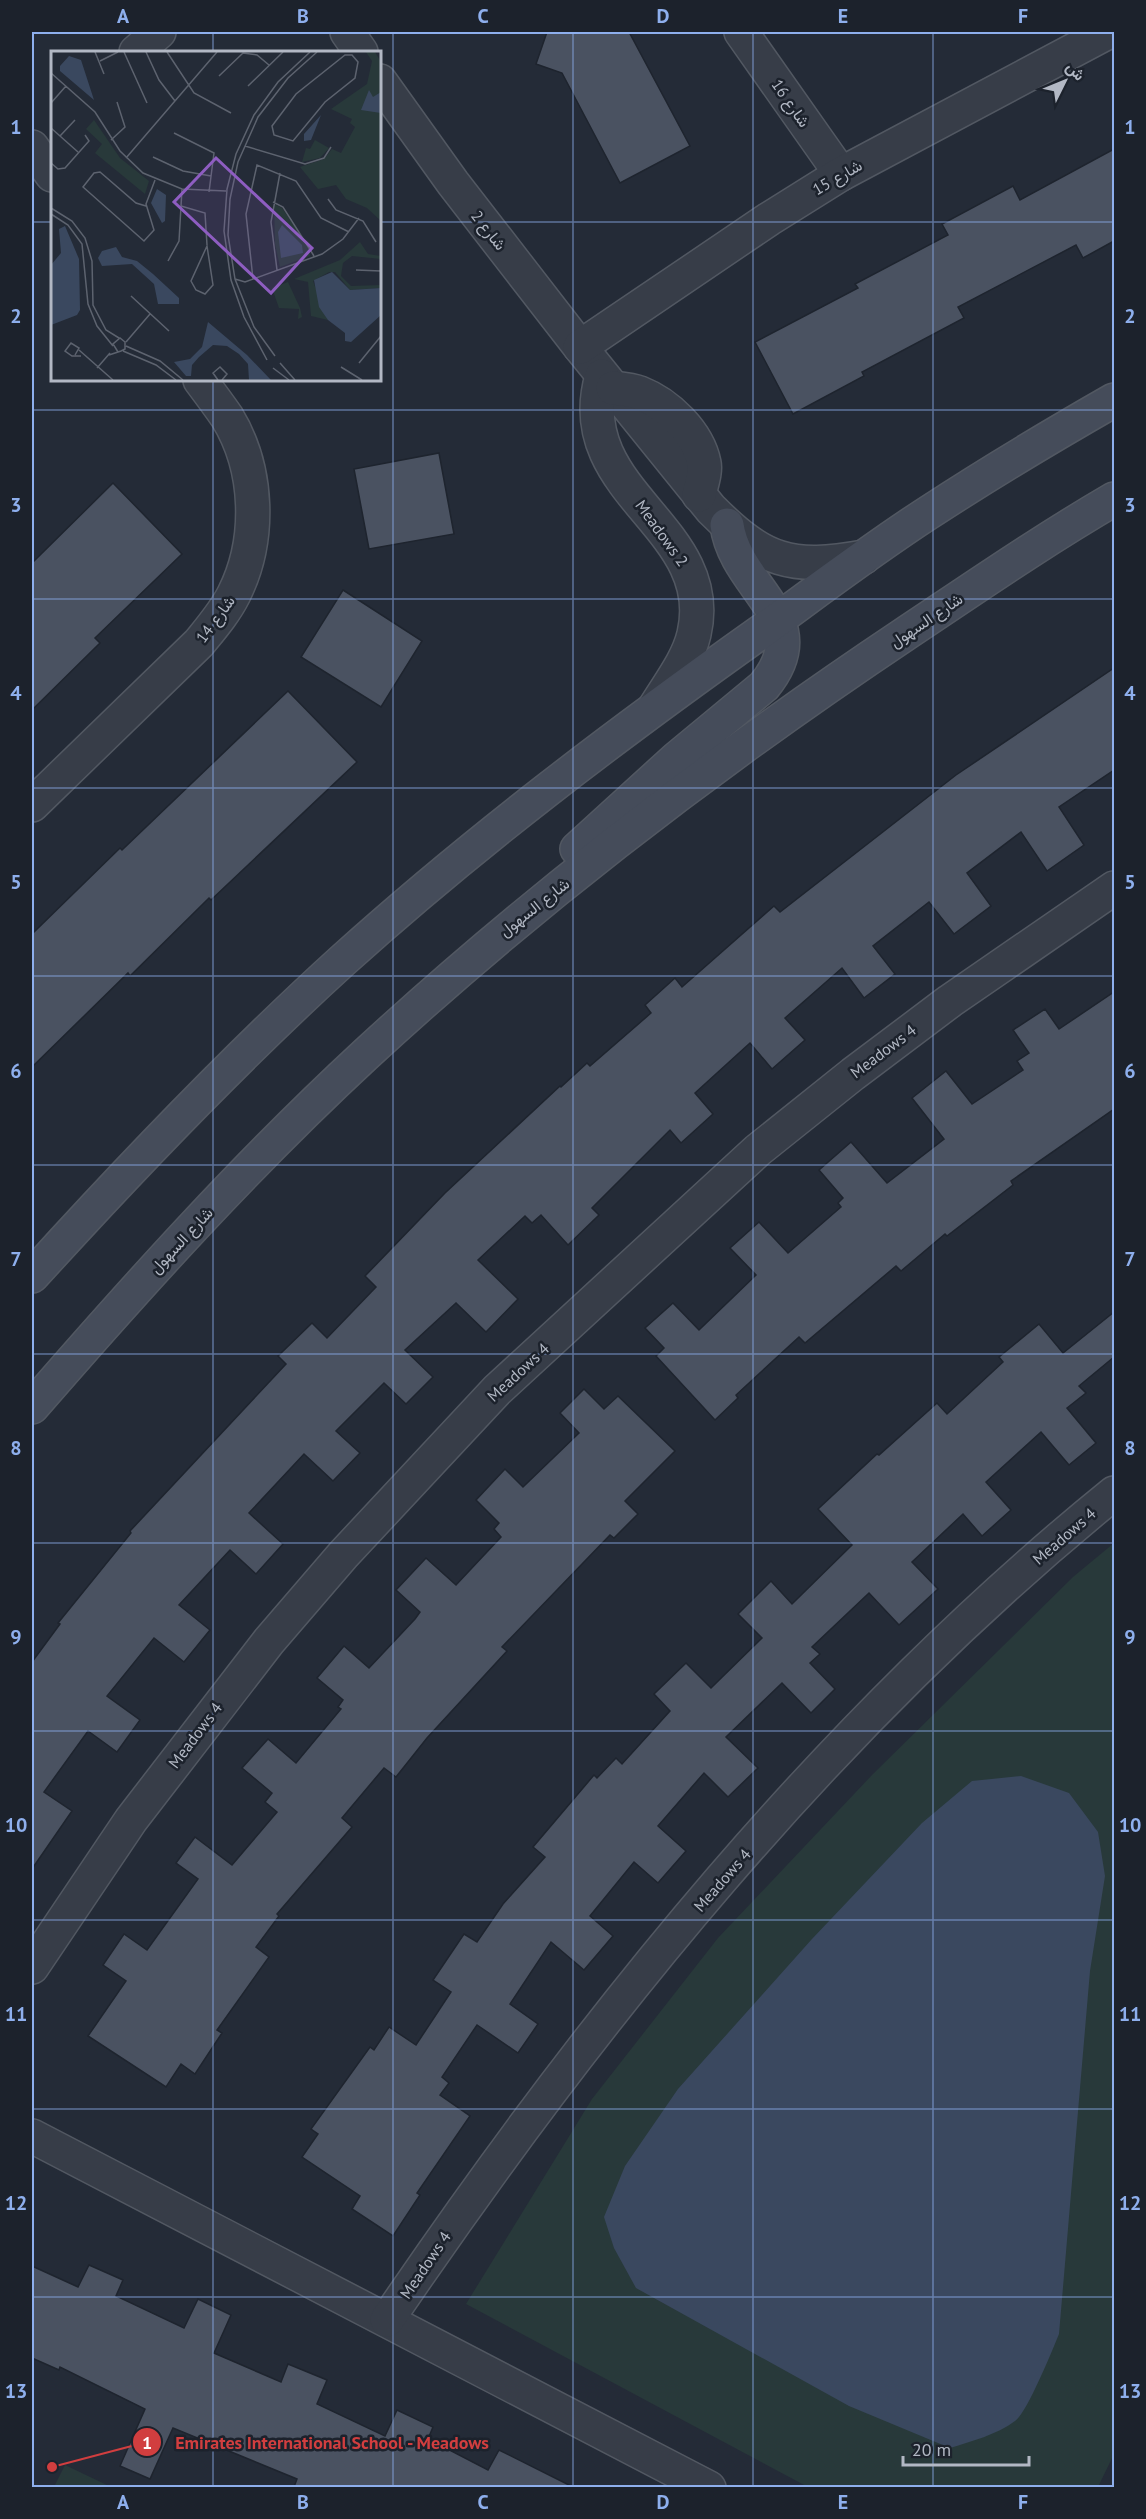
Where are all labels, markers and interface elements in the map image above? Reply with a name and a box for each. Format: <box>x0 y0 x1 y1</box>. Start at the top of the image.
text: A <box>117 3 130 29</box>
text: B <box>297 3 309 29</box>
text: C <box>477 3 489 29</box>
text: D <box>657 3 670 29</box>
text: E <box>838 3 848 29</box>
text: F <box>1018 3 1028 29</box>
inset map <box>51 51 381 381</box>
north arrow <box>1035 51 1095 111</box>
text: ش <box>1062 57 1090 85</box>
street label: شارع 16 <box>766 75 815 132</box>
text: 1 <box>10 114 22 140</box>
text: 1 <box>1124 114 1136 140</box>
street label: شارع 15 <box>809 155 866 201</box>
street label: شارع 2 <box>466 206 511 255</box>
text: 2 <box>10 303 22 329</box>
text: 2 <box>1124 303 1136 329</box>
text: 3 <box>10 492 22 518</box>
text: 3 <box>1124 492 1136 518</box>
street label: Meadows 2 <box>631 496 693 570</box>
street label: شارع السهول <box>886 588 967 653</box>
street label: شارع 14 <box>191 591 241 648</box>
text: 4 <box>10 680 22 706</box>
text: 4 <box>1124 680 1136 706</box>
text: 5 <box>10 869 22 895</box>
text: 5 <box>1124 869 1136 895</box>
street label: شارع السهول <box>495 873 574 942</box>
street label: Meadows 4 <box>846 1020 920 1082</box>
text: 6 <box>10 1058 22 1084</box>
text: 6 <box>1124 1058 1136 1084</box>
street label: شارع السهول <box>145 1203 218 1279</box>
text: 7 <box>10 1246 22 1272</box>
text: 7 <box>1124 1246 1136 1272</box>
street label: Meadows 4 <box>483 1338 553 1406</box>
text: 8 <box>10 1435 22 1461</box>
text: 8 <box>1124 1435 1136 1461</box>
street label: Meadows 4 <box>1028 1503 1100 1569</box>
text: 9 <box>10 1624 22 1650</box>
text: 9 <box>1124 1624 1136 1650</box>
street label: Meadows 4 <box>164 1698 226 1772</box>
text: 10 <box>5 1812 27 1838</box>
text: 10 <box>1119 1812 1141 1838</box>
street label: Meadows 4 <box>689 1844 755 1916</box>
text: 11 <box>5 2001 27 2027</box>
text: 11 <box>1119 2001 1141 2027</box>
text: 12 <box>5 2190 27 2216</box>
text: 12 <box>1119 2190 1141 2216</box>
street label: Meadows 4 <box>395 2227 455 2303</box>
text: 13 <box>5 2378 27 2404</box>
text: 13 <box>1119 2378 1141 2404</box>
callout: Emirates International School - Meadows <box>132 2424 502 2460</box>
scale bar <box>903 2429 1029 2467</box>
text: 1 <box>142 2431 152 2454</box>
text: Emirates International School - Meadows <box>175 2431 489 2454</box>
text: 20 m <box>912 2438 951 2461</box>
text: A <box>117 2489 130 2515</box>
text: B <box>297 2489 309 2515</box>
text: C <box>477 2489 489 2515</box>
text: D <box>657 2489 670 2515</box>
text: E <box>838 2489 848 2515</box>
text: F <box>1018 2489 1028 2515</box>

